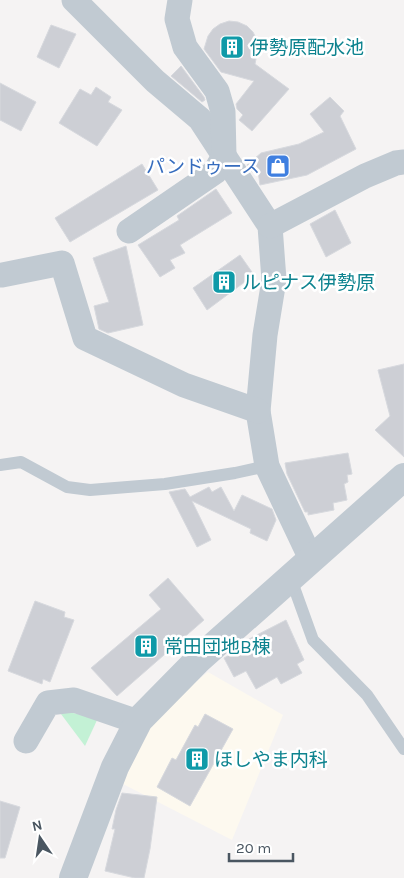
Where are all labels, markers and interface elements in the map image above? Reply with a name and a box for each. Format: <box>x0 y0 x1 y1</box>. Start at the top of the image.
building icon: 伊勢原配水池 <box>219 34 245 60</box>
place label: 伊勢原配水池 <box>250 37 364 59</box>
shop icon: パンドゥース <box>265 153 291 179</box>
place label: パンドゥース <box>146 156 260 178</box>
building icon: ルピナス伊勢原 <box>211 269 237 295</box>
place label: ルピナス伊勢原 <box>242 272 375 294</box>
building icon: 常田団地B棟 <box>133 633 159 659</box>
place label: 常田団地B棟 <box>164 636 271 658</box>
building icon: ほしやま内科 <box>184 746 210 772</box>
place label: ほしやま内科 <box>214 749 328 771</box>
north arrow <box>15 813 65 863</box>
text: N <box>30 816 44 835</box>
scale bar <box>229 830 293 862</box>
text: 20 m <box>236 839 271 857</box>

